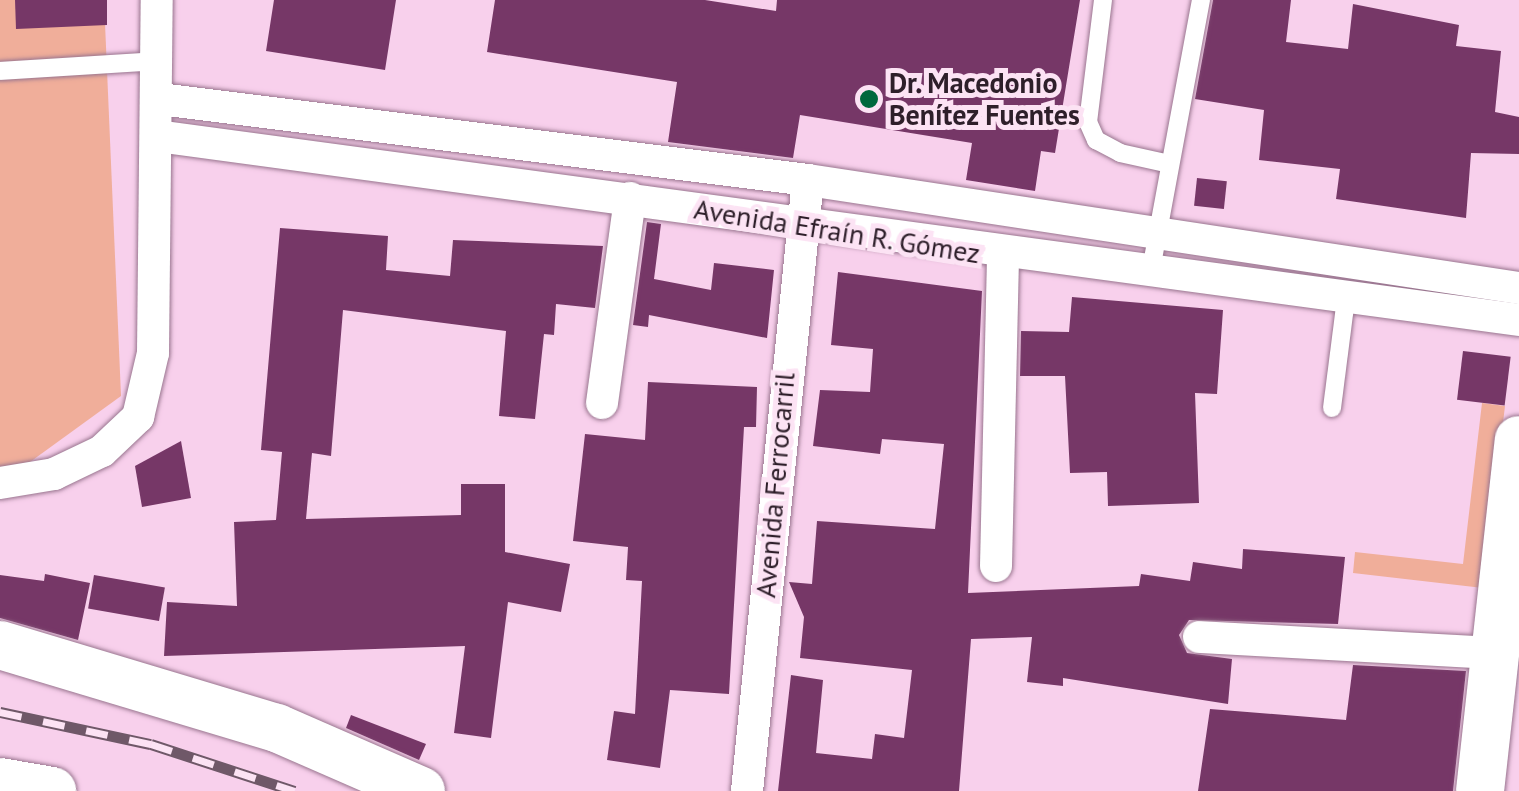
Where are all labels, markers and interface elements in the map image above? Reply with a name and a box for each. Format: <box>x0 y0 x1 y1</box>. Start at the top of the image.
place label: Dr. Macedonio Benítez Fuentes <box>889 66 1081 132</box>
marker: Dr. Macedonio Benítez Fuentes <box>858 88 880 110</box>
street label: Avenida Efraín R. Gómez <box>691 192 983 270</box>
street label: Avenida Ferrocarril <box>748 371 802 599</box>

